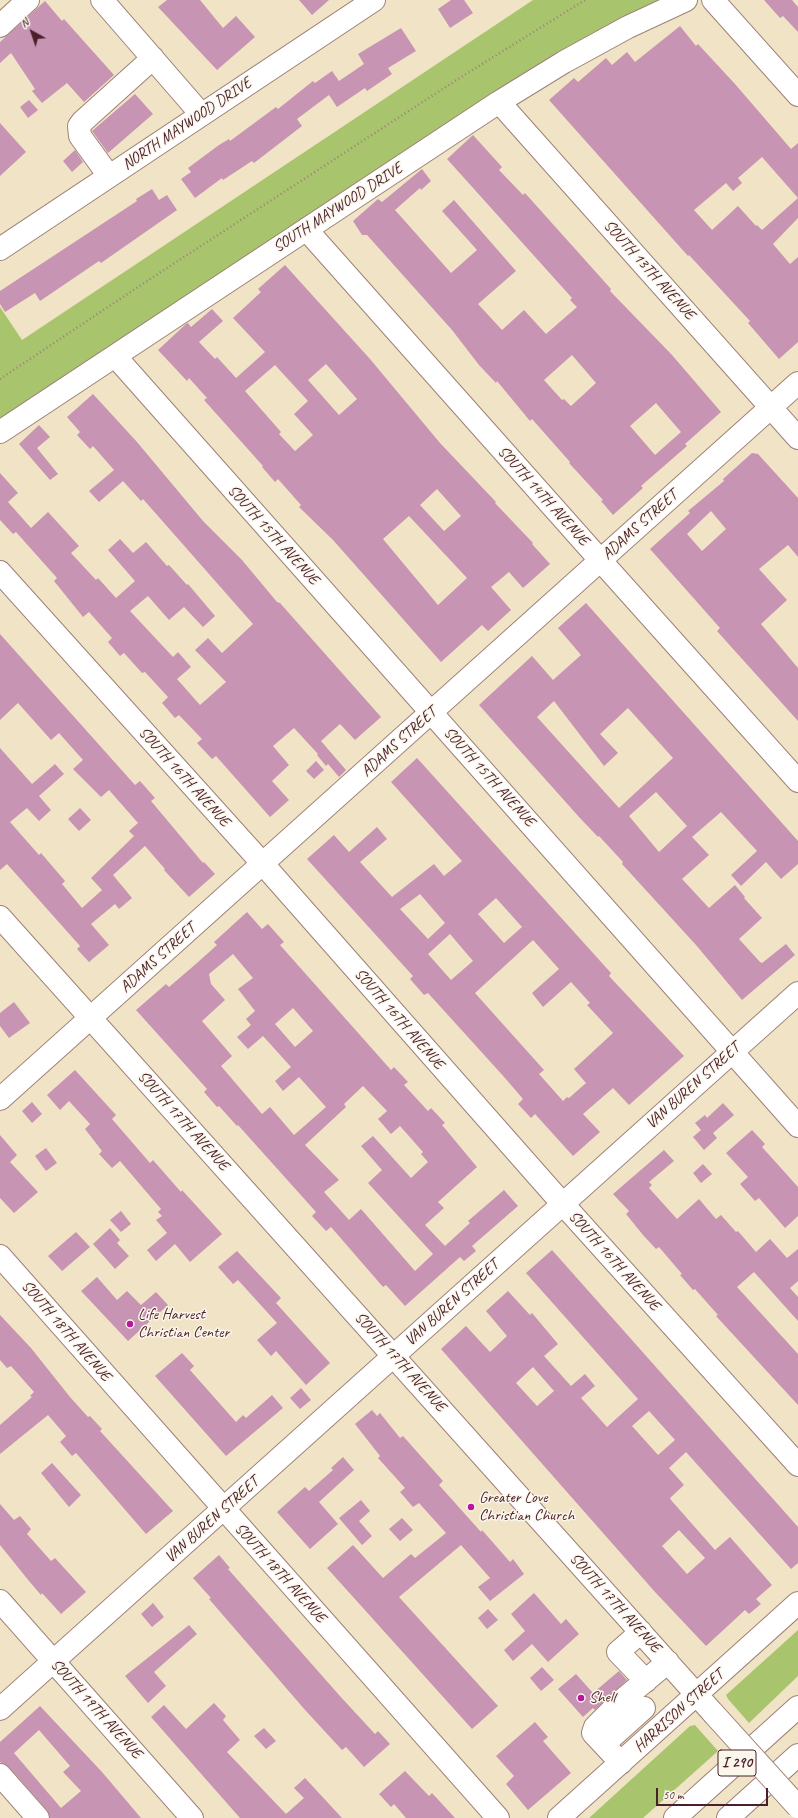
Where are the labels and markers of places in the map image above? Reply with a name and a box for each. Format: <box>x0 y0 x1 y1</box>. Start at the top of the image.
place label: Life Harvest Christian Center <box>138 1305 229 1343</box>
marker: Life Harvest Christian Center <box>125 1319 135 1329</box>
place label: Greater Love Christian Church <box>479 1488 574 1526</box>
marker: Greater Love Christian Church <box>466 1502 476 1512</box>
place label: Shell <box>589 1688 615 1708</box>
marker: Shell <box>576 1693 586 1703</box>

